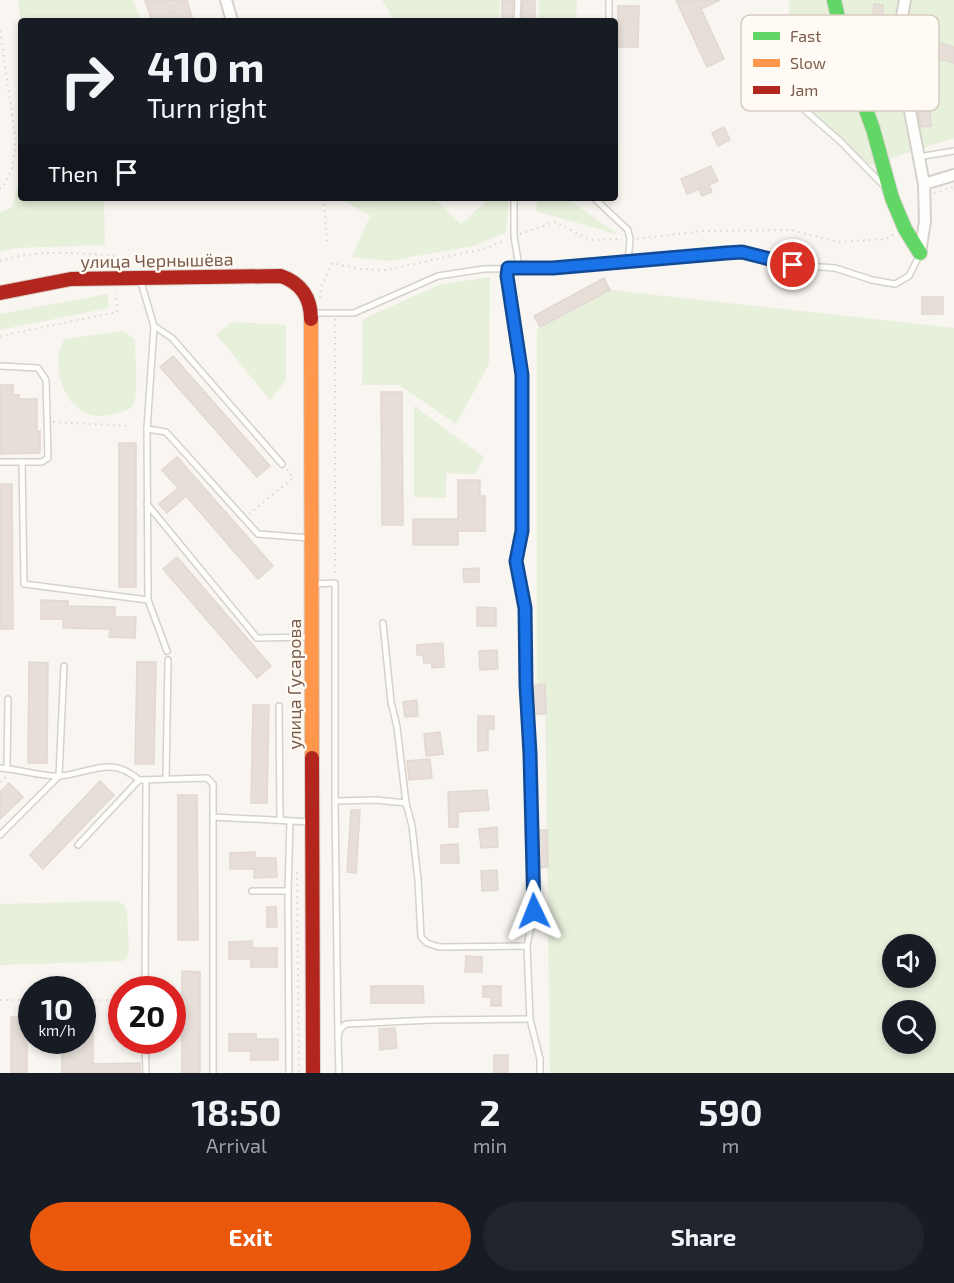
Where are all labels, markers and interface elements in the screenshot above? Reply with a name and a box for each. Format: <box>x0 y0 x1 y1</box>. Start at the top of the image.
legend <box>741 15 939 111</box>
text: Fast <box>790 26 821 45</box>
text: 410 m <box>147 40 264 90</box>
icon: right <box>48 42 126 120</box>
text: Slow <box>790 53 826 72</box>
text: Jam <box>790 80 818 99</box>
text: Turn right <box>147 91 267 123</box>
icon: arrive <box>110 156 143 189</box>
text: Then <box>48 160 98 186</box>
pin <box>767 239 818 290</box>
street label: улица Чернышёва <box>80 248 234 272</box>
icon: arrive <box>776 248 809 281</box>
street label: улица Гусарова <box>283 619 305 749</box>
position arrow <box>502 879 566 943</box>
map controls <box>882 934 936 1054</box>
button: sound <box>882 934 936 988</box>
speed limit sign: 20 <box>108 976 186 1054</box>
text: 10 <box>41 990 73 1026</box>
button: search <box>882 1000 936 1054</box>
text: km/h <box>38 1021 76 1039</box>
text: 18:50 <box>192 1090 281 1133</box>
text: 2 <box>480 1090 500 1133</box>
text: 590 <box>699 1090 762 1133</box>
text: Arrival <box>206 1133 267 1157</box>
text: min <box>473 1133 507 1157</box>
text: m <box>722 1133 739 1157</box>
button: Exit <box>30 1202 471 1271</box>
button: Share <box>483 1202 924 1271</box>

